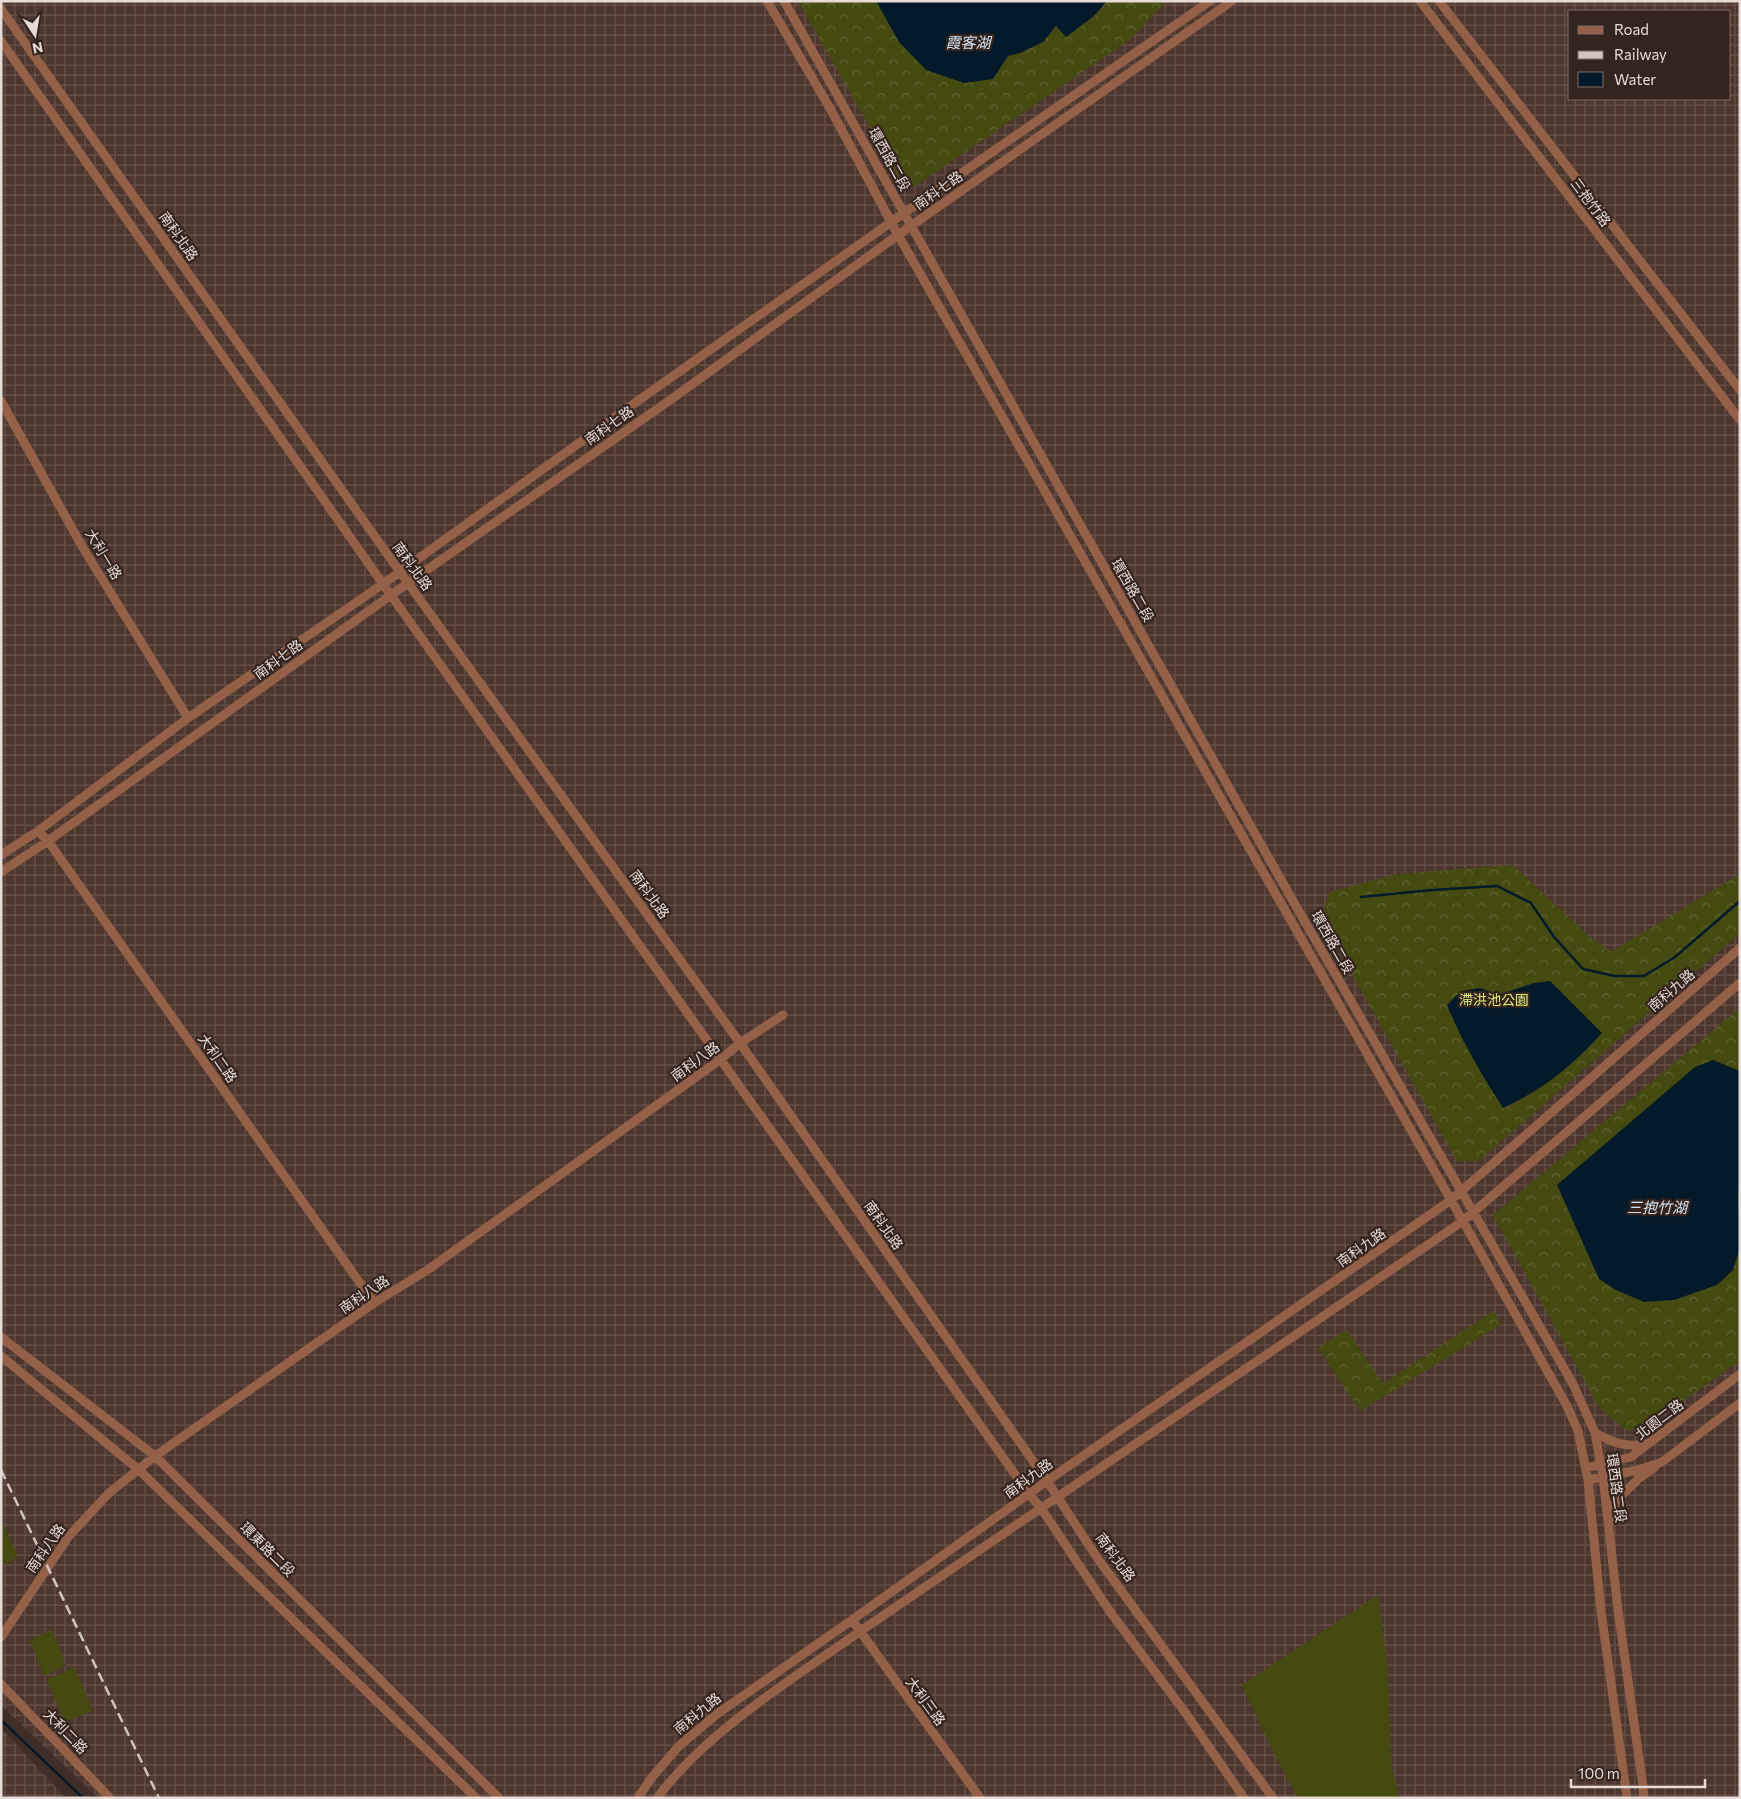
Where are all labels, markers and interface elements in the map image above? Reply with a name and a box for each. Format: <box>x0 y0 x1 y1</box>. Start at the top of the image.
north arrow <box>10 10 60 60</box>
legend <box>1568 10 1731 100</box>
text: Road <box>1614 20 1649 38</box>
water label: 霞客湖 <box>945 33 992 51</box>
text: N <box>31 39 45 58</box>
text: Railway <box>1614 45 1667 63</box>
text: Water <box>1614 70 1656 88</box>
street label: 環西路二段 <box>866 124 914 194</box>
street label: 南科七路 <box>910 167 966 213</box>
street label: 三抱竹路 <box>1567 175 1615 229</box>
street label: 南科北路 <box>156 208 202 264</box>
street label: 南科七路 <box>581 402 637 448</box>
street label: 大利一路 <box>82 526 126 582</box>
street label: 南科北路 <box>390 538 436 594</box>
street label: 環西路二段 <box>1108 555 1158 625</box>
street label: 南科七路 <box>250 636 306 682</box>
street label: 南科北路 <box>627 866 673 922</box>
street label: 環西路二段 <box>1308 907 1358 977</box>
street label: 南科九路 <box>1644 965 1698 1015</box>
park label: 滯洪池公園 <box>1459 991 1529 1008</box>
street label: 大利二路 <box>195 1030 241 1086</box>
street label: 南科八路 <box>667 1038 723 1084</box>
street label: 南科北路 <box>861 1197 907 1253</box>
water label: 三抱竹湖 <box>1627 1198 1689 1216</box>
street label: 南科九路 <box>1333 1224 1389 1270</box>
street label: 南科八路 <box>336 1271 392 1317</box>
street label: 北園二路 <box>1632 1395 1686 1443</box>
street label: 環西路二段 <box>1604 1452 1630 1524</box>
street label: 南科九路 <box>1000 1455 1056 1501</box>
street label: 環東路二段 <box>237 1518 299 1580</box>
street label: 南科八路 <box>22 1520 68 1576</box>
street label: 南科北路 <box>1093 1529 1139 1585</box>
street label: 大利三路 <box>903 1673 949 1729</box>
street label: 南科九路 <box>670 1689 724 1737</box>
street label: 大利二路 <box>40 1705 92 1757</box>
scale bar <box>1571 1756 1705 1788</box>
text: 100 m <box>1578 1764 1620 1782</box>

